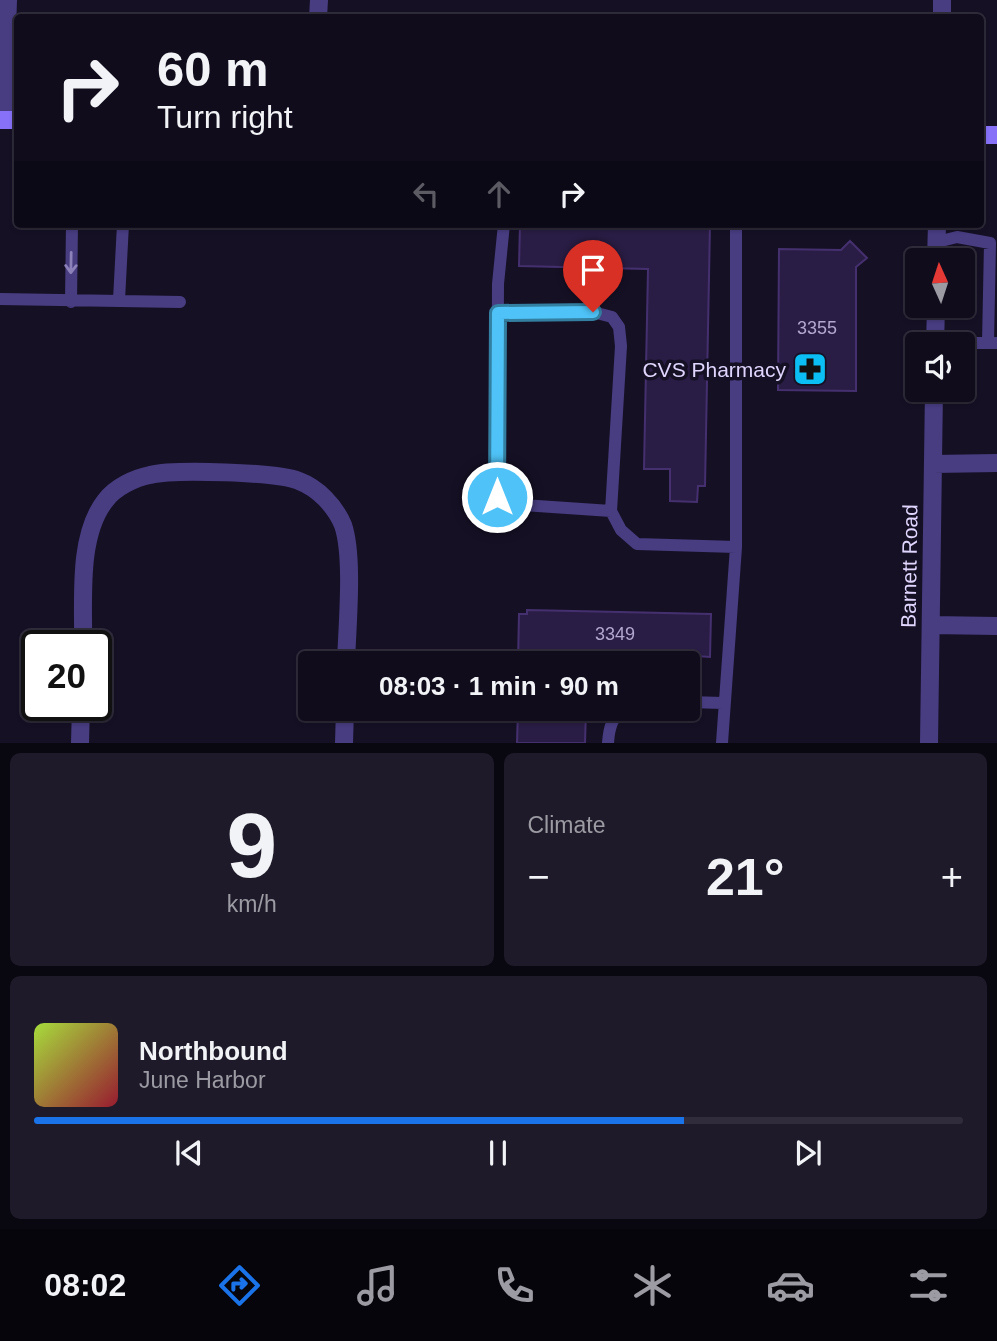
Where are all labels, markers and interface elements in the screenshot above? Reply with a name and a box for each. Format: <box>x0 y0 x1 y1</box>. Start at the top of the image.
icon: right <box>42 42 133 133</box>
text: 60 m <box>157 42 269 96</box>
text: Turn right <box>157 99 293 135</box>
icon: left <box>407 175 445 213</box>
icon: ahead <box>480 175 518 213</box>
icon: right <box>553 175 591 213</box>
pin <box>563 240 623 312</box>
north arrow <box>905 248 975 318</box>
map controls <box>905 248 975 402</box>
one-way arrow <box>65 251 78 274</box>
icon: arrive <box>574 251 612 289</box>
house number: 3355 <box>797 318 837 338</box>
button: sound <box>905 332 975 402</box>
pharmacy icon: CVS Pharmacy <box>791 350 829 388</box>
place label: CVS Pharmacy <box>642 358 786 381</box>
position arrow <box>460 460 534 534</box>
street label: Barnett Road <box>896 504 922 628</box>
house number: 3349 <box>595 624 635 644</box>
speed limit sign: 20 <box>21 630 112 721</box>
text: 08:03 · 1 min · 90 m <box>379 671 619 701</box>
text: 9 <box>226 795 277 896</box>
text: Climate <box>528 812 605 838</box>
text: 21° <box>706 848 785 906</box>
text: − <box>528 856 550 898</box>
text: + <box>941 856 963 898</box>
text: km/h <box>227 891 277 917</box>
text: Northbound <box>139 1036 288 1066</box>
text: June Harbor <box>139 1067 266 1093</box>
icon: previous <box>170 1134 208 1172</box>
icon: pause <box>479 1134 517 1172</box>
icon: next <box>789 1134 827 1172</box>
icon: directions <box>215 1261 264 1310</box>
icon: music <box>353 1261 402 1310</box>
icon: phone <box>490 1261 539 1310</box>
icon: climate <box>628 1261 677 1310</box>
icon: car <box>766 1261 815 1310</box>
icon: filters <box>904 1261 953 1310</box>
text: 08:02 <box>44 1267 126 1303</box>

